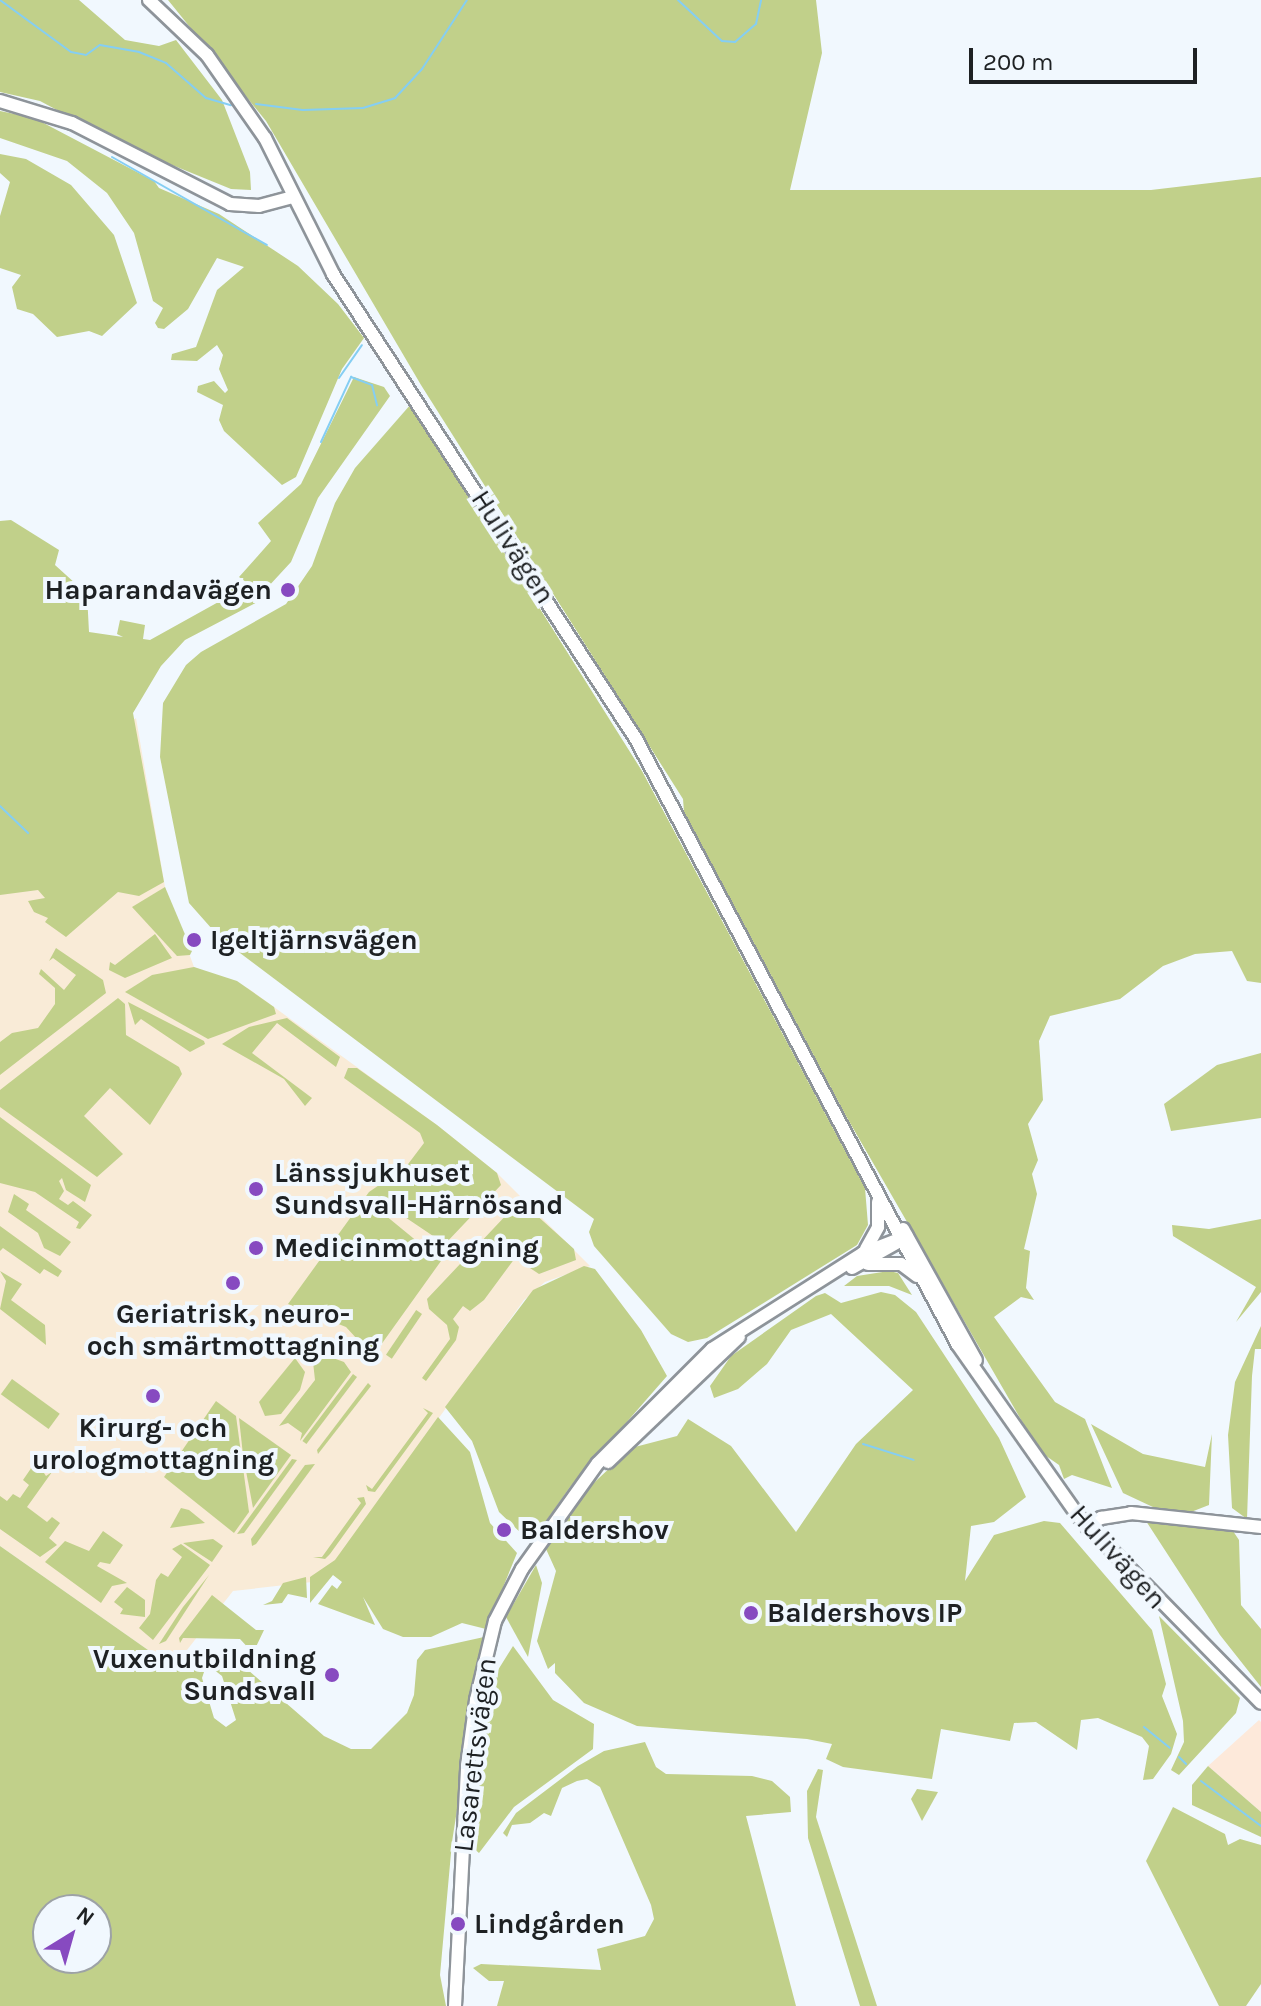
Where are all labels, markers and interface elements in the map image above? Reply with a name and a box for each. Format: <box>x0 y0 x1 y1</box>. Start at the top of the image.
scale bar <box>973 32 1201 82</box>
text: 200 m <box>983 48 1054 76</box>
street label: Hulivägen <box>464 484 562 610</box>
place label: Haparandavägen <box>45 573 272 607</box>
marker: Haparandavägen <box>279 581 297 599</box>
place label: Igeltjärnsvägen <box>210 923 418 957</box>
marker: Igeltjärnsvägen <box>185 931 203 949</box>
place label: Länssjukhuset Sundsvall-Härnösand <box>274 1156 563 1222</box>
marker: Länssjukhuset Sundsvall-Härnösand <box>245 1178 267 1200</box>
place label: Medicinmottagning <box>274 1231 539 1265</box>
marker: Medicinmottagning <box>245 1237 267 1259</box>
marker: Geriatrisk, neuro- och smärtmottagning <box>222 1272 244 1294</box>
place label: Geriatrisk, neuro- och smärtmottagning <box>87 1297 379 1363</box>
marker: Kirurg- och urologmottagning <box>142 1385 164 1407</box>
place label: Kirurg- och urologmottagning <box>32 1411 274 1477</box>
street label: Hulivägen <box>1063 1498 1173 1616</box>
place label: Baldershov <box>520 1513 669 1547</box>
marker: Baldershov <box>495 1521 513 1539</box>
place label: Baldershovs IP <box>767 1596 962 1630</box>
marker: Baldershovs IP <box>742 1604 760 1622</box>
place label: Vuxenutbildning Sundsvall <box>93 1642 316 1708</box>
street label: Lasarettsvägen <box>446 1656 504 1854</box>
marker: Vuxenutbildning Sundsvall <box>323 1666 341 1684</box>
north arrow <box>32 1894 112 1974</box>
text: N <box>71 1901 99 1932</box>
place label: Lindgården <box>474 1907 625 1941</box>
marker: Lindgården <box>449 1915 467 1933</box>

